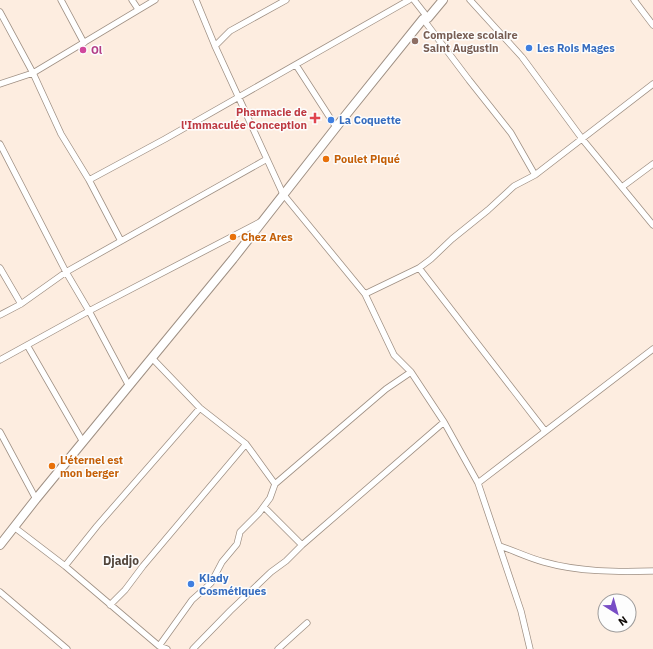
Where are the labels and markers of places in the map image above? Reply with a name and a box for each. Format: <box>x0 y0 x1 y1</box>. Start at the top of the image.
place label: Complexe scolaire Saint Augustin <box>423 28 518 55</box>
marker: Complexe scolaire Saint Augustin <box>410 36 420 46</box>
place label: Les Rois Mages <box>537 41 615 55</box>
place label: Ol <box>91 43 103 57</box>
marker: Les Rois Mages <box>524 43 534 53</box>
marker: Ol <box>78 45 88 55</box>
place label: Pharmacie de l'Immaculée Conception <box>181 105 307 132</box>
marker: Pharmacie de l'Immaculée Conception <box>310 113 320 123</box>
place label: La Coquette <box>339 113 401 127</box>
marker: La Coquette <box>326 115 336 125</box>
place label: Poulet Piqué <box>334 152 400 166</box>
marker: Poulet Piqué <box>321 154 331 164</box>
place label: Chez Ares <box>241 230 293 244</box>
marker: Chez Ares <box>228 232 238 242</box>
place label: L'éternel est mon berger <box>60 453 123 480</box>
marker: L'éternel est mon berger <box>47 461 57 471</box>
place label: Kiady Cosmétiques <box>199 571 267 598</box>
marker: Kiady Cosmétiques <box>186 579 196 589</box>

